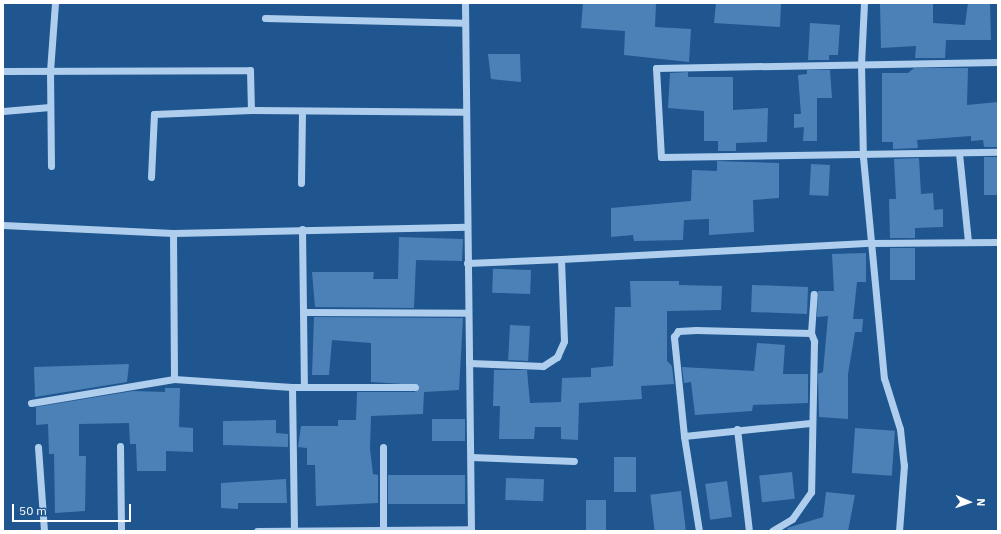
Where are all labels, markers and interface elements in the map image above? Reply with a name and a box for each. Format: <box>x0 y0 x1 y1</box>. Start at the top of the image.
north arrow <box>949 482 989 522</box>
scale bar <box>14 496 133 522</box>
text: N <box>974 498 988 507</box>
text: 50 m <box>19 503 47 518</box>

